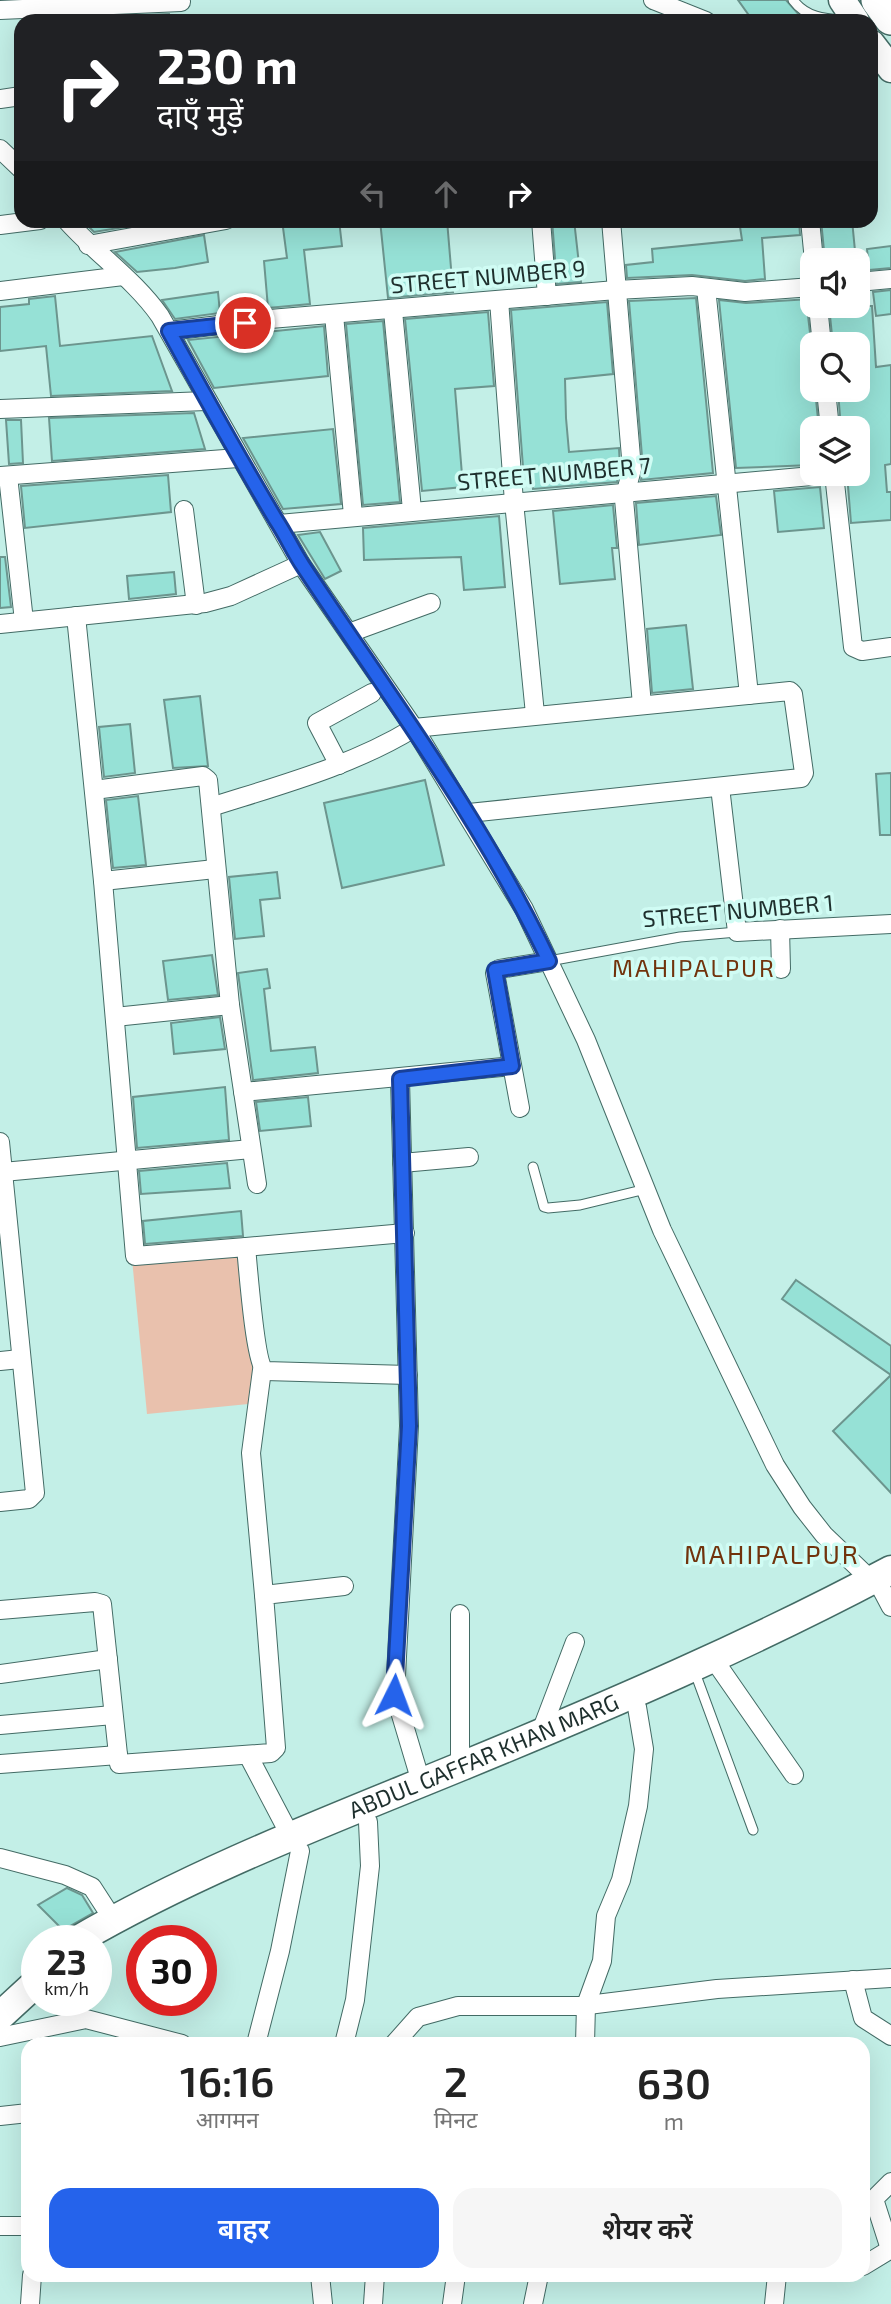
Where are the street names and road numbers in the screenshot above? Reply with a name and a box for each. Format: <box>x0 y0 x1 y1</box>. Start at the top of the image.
street label: STREET NUMBER 9 <box>389 254 587 298</box>
street label: STREET NUMBER 7 <box>456 451 652 495</box>
street label: STREET NUMBER 1 <box>641 888 835 932</box>
street label: ABDUL GAFFAR KHAN MARG <box>344 1687 623 1824</box>

